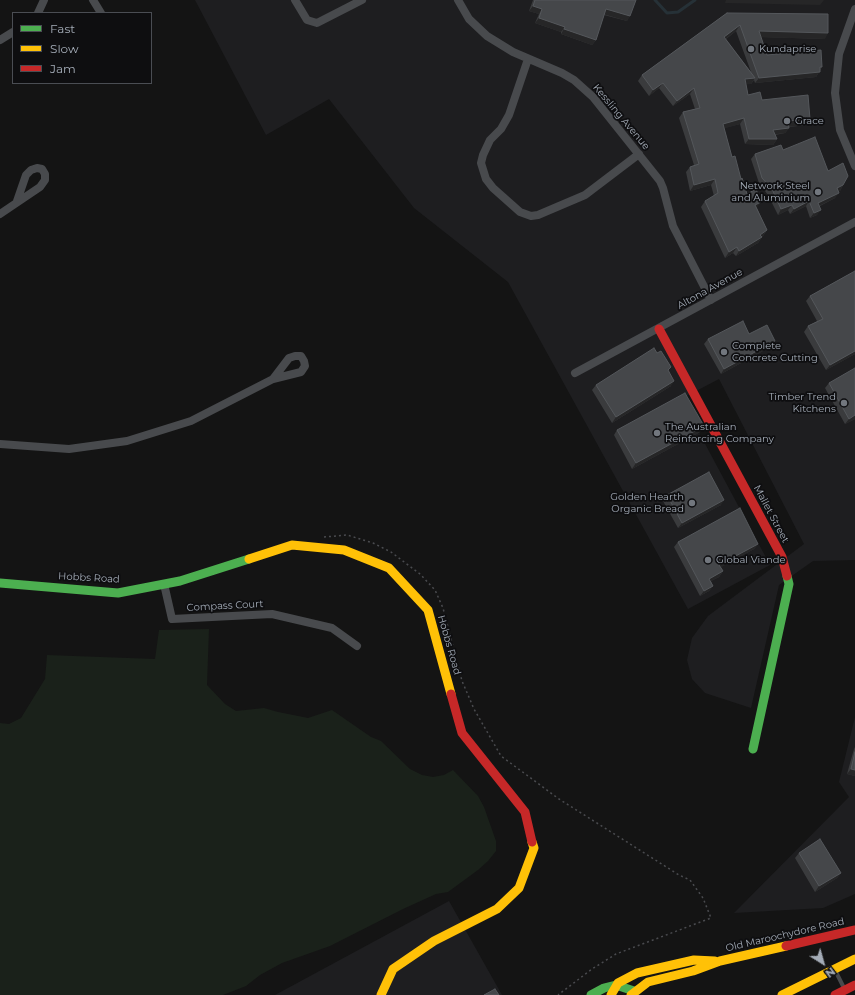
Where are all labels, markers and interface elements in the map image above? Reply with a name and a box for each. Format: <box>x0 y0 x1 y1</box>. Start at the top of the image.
legend <box>12 12 152 84</box>
text: Fast <box>50 21 75 36</box>
text: Slow <box>50 41 79 56</box>
place label: Kundaprise <box>759 43 816 55</box>
marker: Kundaprise <box>746 44 756 54</box>
text: Jam <box>50 61 76 76</box>
street label: Kessling Avenue <box>590 82 652 152</box>
place label: Grace <box>795 115 824 127</box>
marker: Grace <box>782 116 792 126</box>
place label: Network Steel and Aluminium <box>731 180 810 204</box>
marker: Network Steel and Aluminium <box>813 187 823 197</box>
street label: Altona Avenue <box>675 266 745 312</box>
place label: Complete Concrete Cutting <box>732 340 818 364</box>
marker: Complete Concrete Cutting <box>719 347 729 357</box>
place label: Timber Trend Kitchens <box>768 391 836 414</box>
marker: Timber Trend Kitchens <box>839 398 849 408</box>
place label: The Australian Reinforcing Company <box>665 421 774 444</box>
marker: The Australian Reinforcing Company <box>652 428 662 438</box>
street label: Mallet Street <box>751 483 791 545</box>
place label: Golden Hearth Organic Bread <box>610 491 684 514</box>
marker: Golden Hearth Organic Bread <box>687 498 697 508</box>
place label: Global Viande <box>716 554 786 566</box>
marker: Global Viande <box>703 555 713 565</box>
street label: Hobbs Road <box>58 570 120 586</box>
street label: Compass Court <box>186 598 264 614</box>
street label: Hobbs Road <box>435 614 463 676</box>
street label: Old Maroochydore Road <box>724 915 846 955</box>
north arrow <box>803 943 843 983</box>
text: N <box>822 964 838 981</box>

